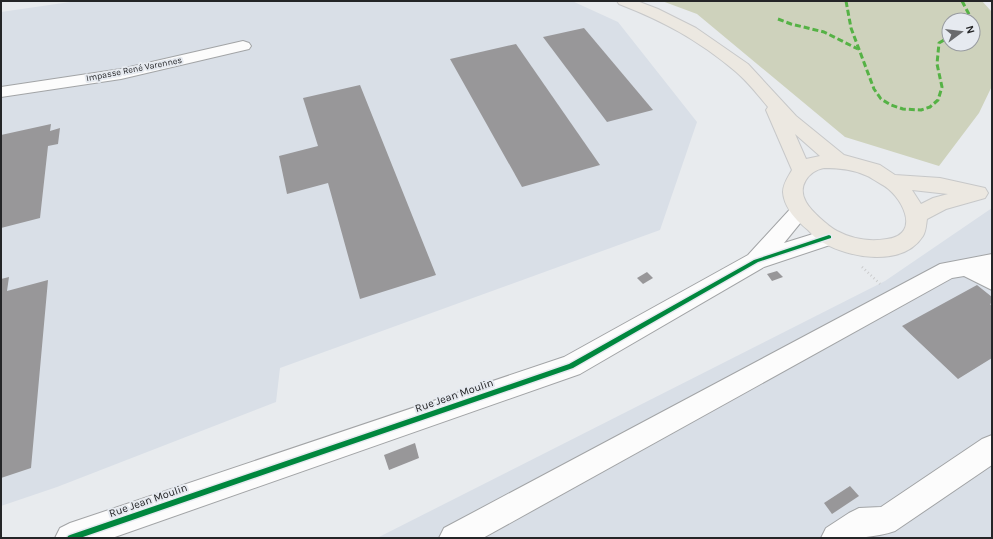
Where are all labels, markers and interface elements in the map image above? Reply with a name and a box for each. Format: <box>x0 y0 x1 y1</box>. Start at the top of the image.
north arrow <box>941 12 981 52</box>
text: N <box>963 24 977 35</box>
street label: Impasse René Varennes <box>85 55 183 83</box>
street label: Rue Jean Moulin <box>413 376 495 415</box>
street label: Rue Jean Moulin <box>107 481 189 520</box>

